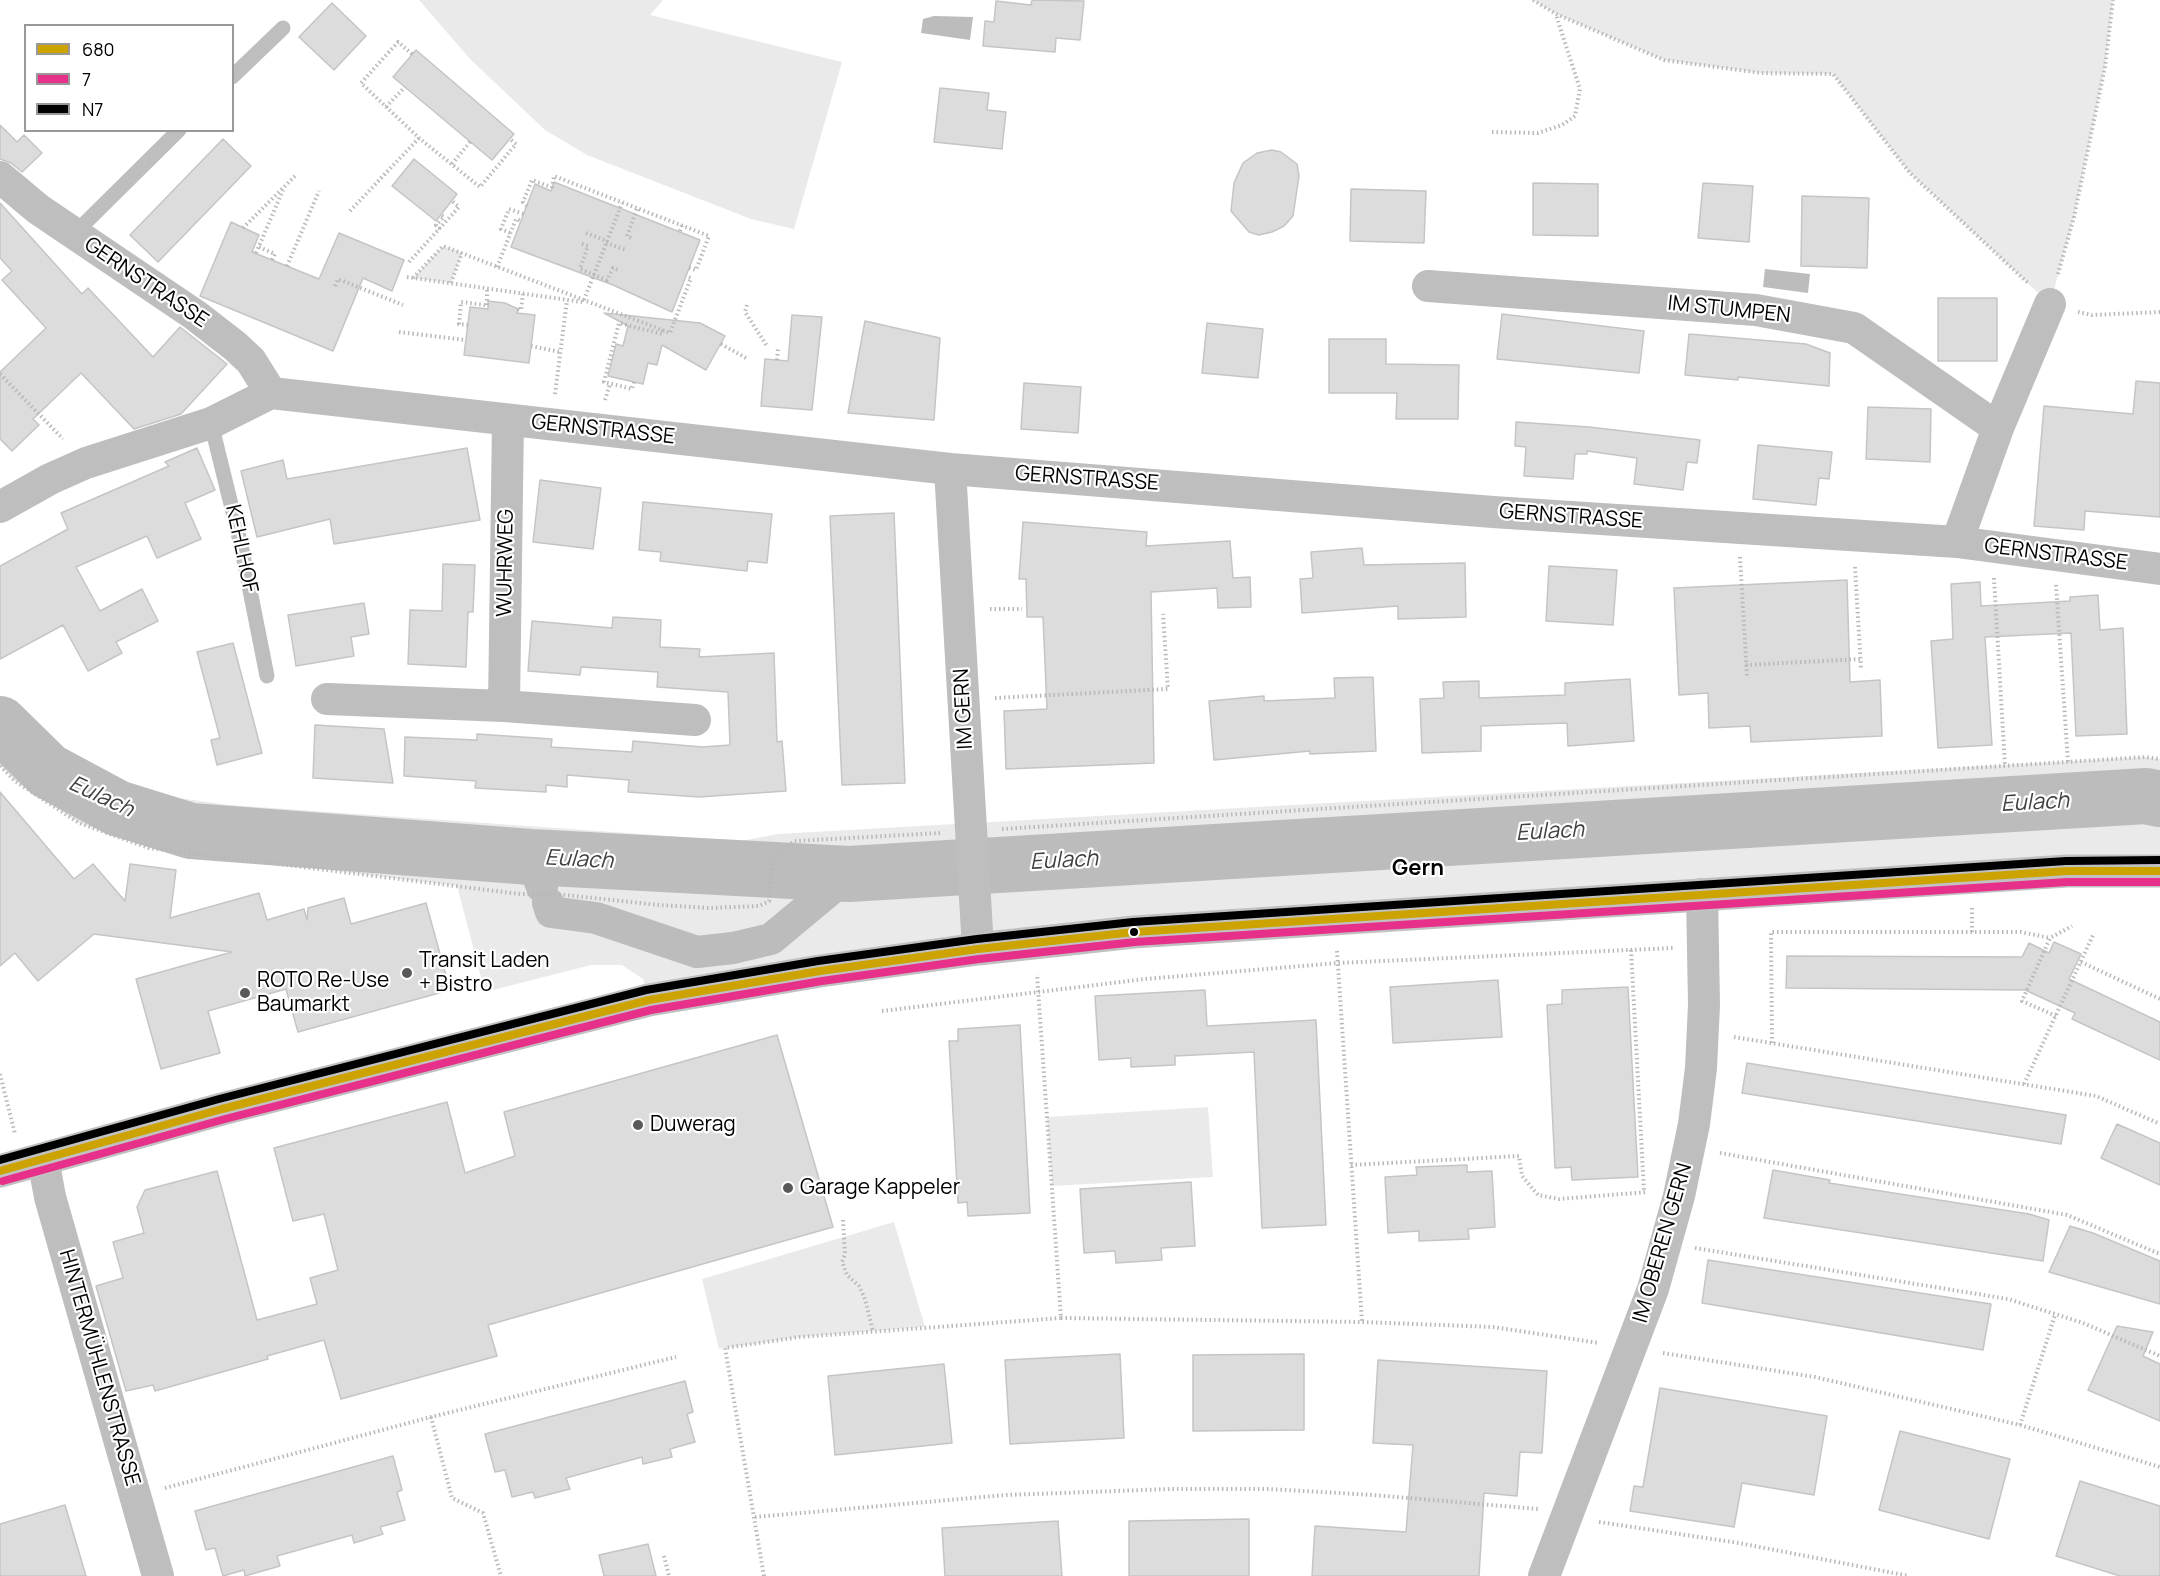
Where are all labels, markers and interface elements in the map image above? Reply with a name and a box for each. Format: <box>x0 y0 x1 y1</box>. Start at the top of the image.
legend <box>24 24 234 132</box>
text: 680 <box>82 37 115 61</box>
text: 7 <box>82 67 91 91</box>
text: N7 <box>82 97 103 121</box>
street label: GERNSTRASSE <box>79 232 213 334</box>
street label: IM STUMPEN <box>1666 291 1792 329</box>
street label: GERNSTRASSE <box>530 410 676 450</box>
street label: GERNSTRASSE <box>1014 461 1160 497</box>
street label: GERNSTRASSE <box>1498 499 1644 535</box>
street label: KEHLHOF <box>219 503 263 595</box>
street label: WUHRWEG <box>492 509 520 617</box>
street label: GERNSTRASSE <box>1983 534 2129 576</box>
street label: IM GERN <box>949 668 979 750</box>
water label: Eulach <box>65 771 137 823</box>
water label: Eulach <box>2000 788 2070 818</box>
water label: Eulach <box>1515 817 1585 847</box>
water label: Eulach <box>544 845 614 875</box>
water label: Eulach <box>1029 846 1099 876</box>
district label: Gern <box>1392 856 1444 882</box>
unlabelled marker <box>1128 926 1140 938</box>
place label: Transit Laden + Bistro <box>419 948 550 998</box>
marker: Transit Laden + Bistro <box>400 966 414 980</box>
place label: ROTO Re-Use Baumarkt <box>257 968 389 1018</box>
marker: ROTO Re-Use Baumarkt <box>238 986 252 1000</box>
place label: Duwerag <box>650 1112 736 1138</box>
marker: Duwerag <box>631 1118 645 1132</box>
street label: IM OBEREN GERN <box>1628 1160 1698 1326</box>
place label: Garage Kappeler <box>800 1175 960 1201</box>
marker: Garage Kappeler <box>781 1181 795 1195</box>
street label: HINTERMÜHLENSTRASSE <box>53 1247 145 1489</box>

